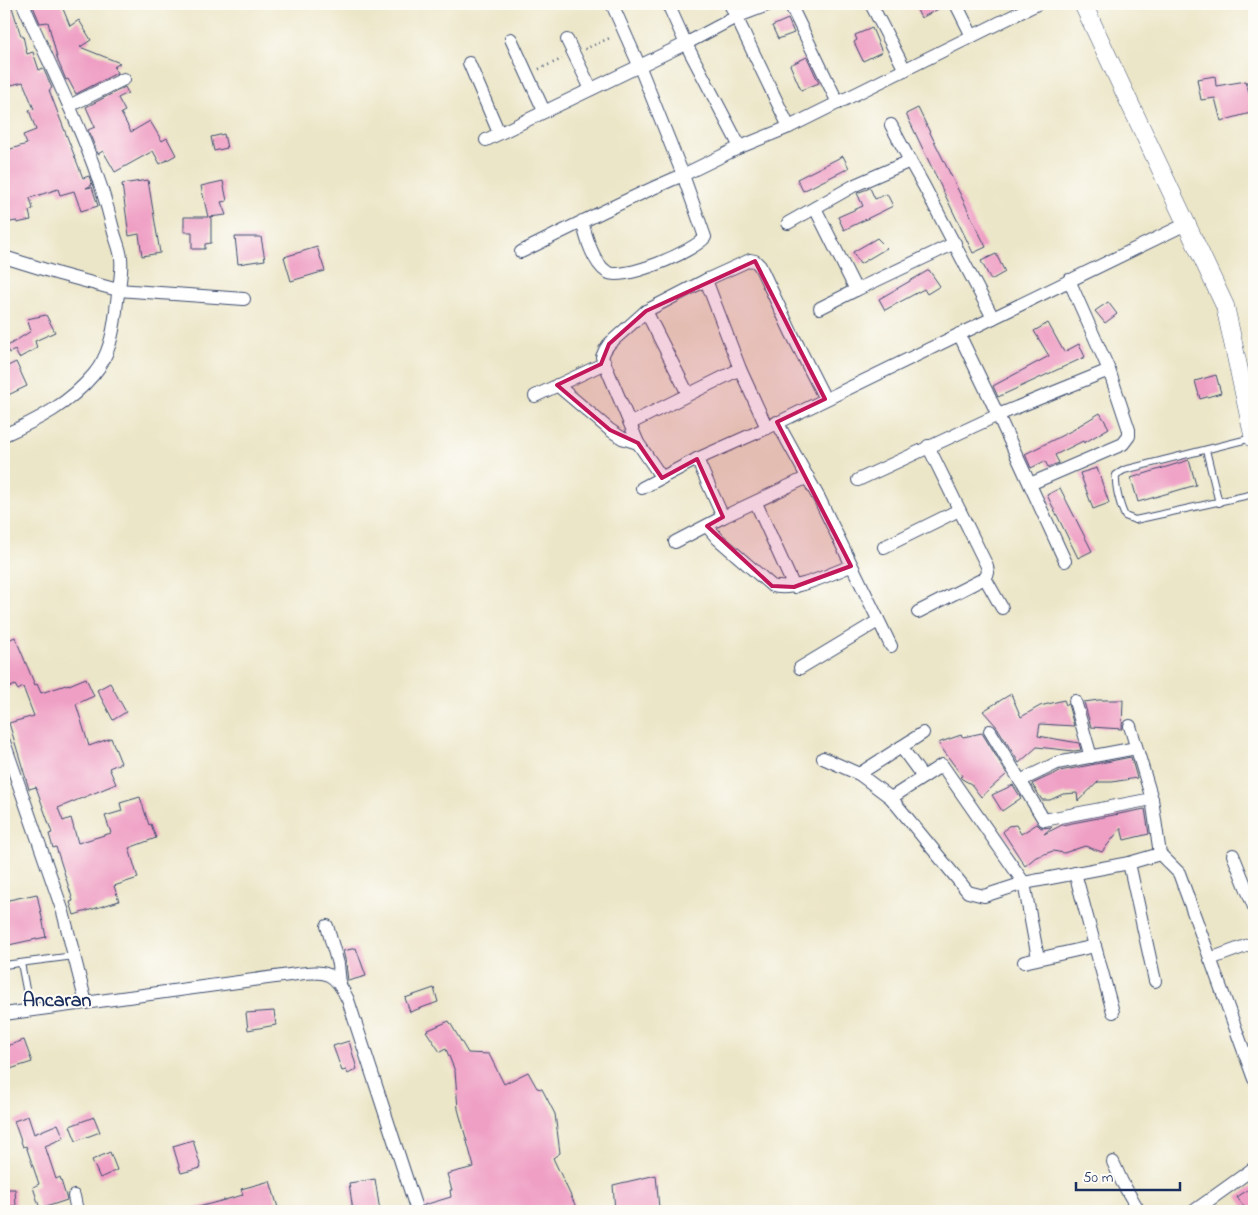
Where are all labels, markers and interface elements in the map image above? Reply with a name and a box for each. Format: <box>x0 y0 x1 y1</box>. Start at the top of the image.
district label: Ancaran <box>23 987 91 1016</box>
scale bar <box>1076 1160 1179 1192</box>
text: 50 m <box>1083 1167 1114 1189</box>

